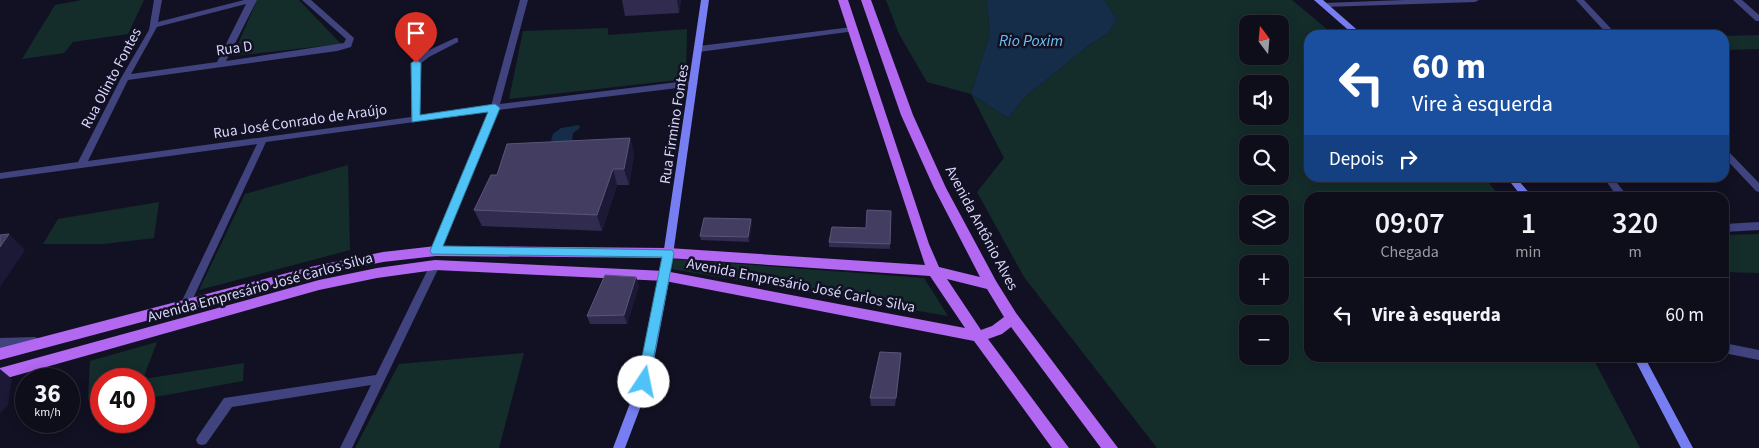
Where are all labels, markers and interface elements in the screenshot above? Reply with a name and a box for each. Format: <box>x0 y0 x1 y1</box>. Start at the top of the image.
pin <box>395 12 437 63</box>
north arrow <box>1239 15 1289 65</box>
map controls <box>1239 15 1289 365</box>
icon: arrive <box>402 19 430 47</box>
street label: Rua Olinto Fontes <box>76 24 147 132</box>
water label: Rio Poxim <box>999 30 1063 52</box>
street label: Rua D <box>215 36 254 61</box>
text: 60 m <box>1412 42 1486 92</box>
icon: left <box>1329 50 1394 115</box>
street label: Rua Firmino Fontes <box>655 63 694 186</box>
button: sound <box>1239 75 1289 125</box>
text: Vire à esquerda <box>1412 88 1553 120</box>
street label: Rua José Conrado de Araújo <box>212 99 388 144</box>
button: search <box>1239 135 1289 185</box>
icon: right <box>1394 145 1422 173</box>
text: Depois <box>1329 146 1384 173</box>
street label: Avenida Antônio Alves <box>940 162 1023 294</box>
button: layers <box>1239 195 1289 245</box>
text: 09:07 <box>1375 202 1445 245</box>
text: 1 <box>1521 202 1536 245</box>
text: 320 <box>1612 202 1658 245</box>
text: Chegada <box>1380 241 1439 263</box>
text: min <box>1515 241 1541 263</box>
text: m <box>1629 241 1642 263</box>
street label: Avenida Empresário José Carlos Silva <box>145 247 375 328</box>
street label: Avenida Empresário José Carlos Silva <box>685 253 917 318</box>
button: + <box>1239 255 1289 305</box>
icon: left <box>1329 301 1357 329</box>
text: Vire à esquerda <box>1372 302 1501 329</box>
text: 60 m <box>1666 302 1704 329</box>
button: − <box>1239 315 1289 365</box>
position arrow <box>617 355 669 407</box>
speed limit sign: 40 <box>90 368 155 433</box>
text: 36 <box>34 376 61 412</box>
text: km/h <box>34 404 61 421</box>

